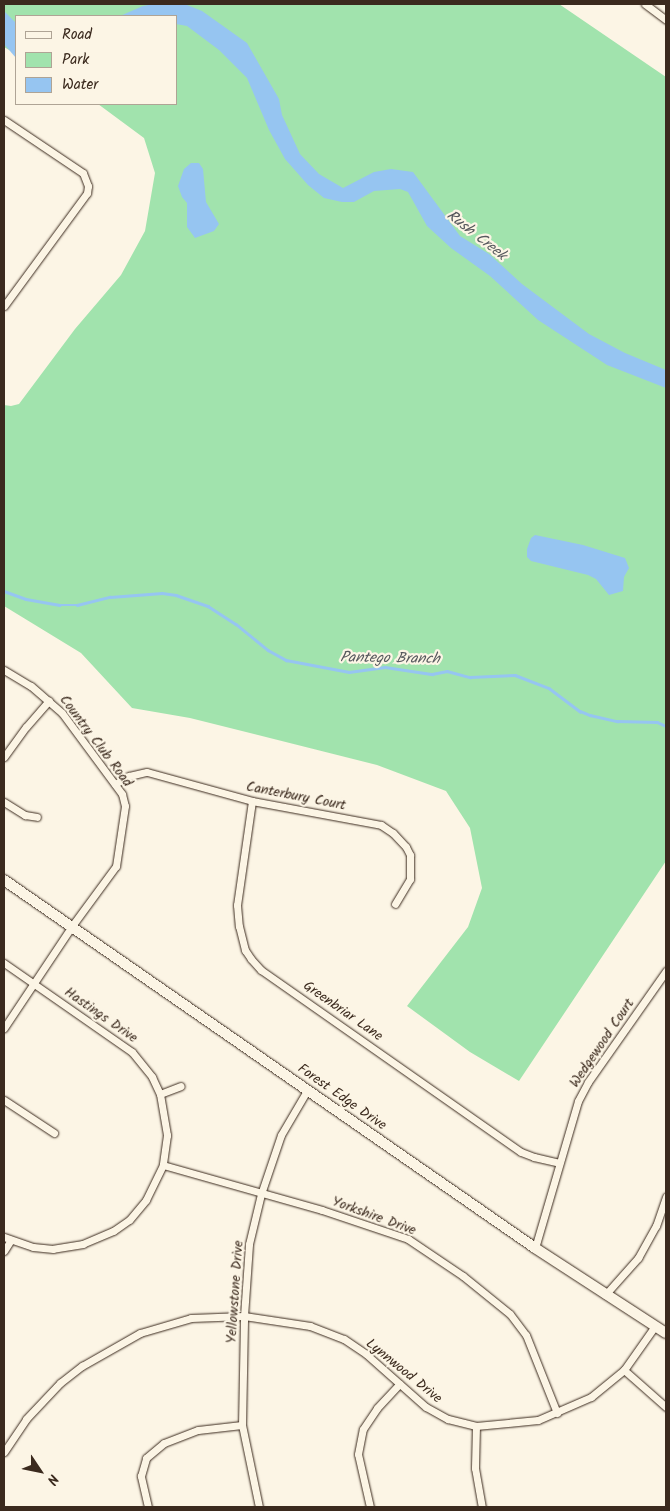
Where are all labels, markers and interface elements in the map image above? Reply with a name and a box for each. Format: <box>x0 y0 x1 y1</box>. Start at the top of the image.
legend <box>15 15 178 105</box>
text: Road <box>62 23 92 47</box>
text: Park <box>62 48 89 72</box>
text: Water <box>62 73 98 97</box>
water label: Rush Creek <box>443 207 509 265</box>
water label: Pantego Branch <box>340 649 440 669</box>
street label: Country Club Road <box>56 692 136 790</box>
street label: Canterbury Court <box>245 778 347 814</box>
street label: Greenbriar Lane <box>300 977 386 1045</box>
street label: Hastings Drive <box>61 984 141 1046</box>
street label: Wedgewood Court <box>566 995 638 1091</box>
street label: Forest Edge Drive <box>294 1060 390 1134</box>
street label: Yorkshire Drive <box>330 1193 418 1239</box>
street label: Yellowstone Drive <box>223 1240 247 1344</box>
street label: Lynnwood Drive <box>363 1335 445 1407</box>
north arrow <box>15 1446 65 1496</box>
text: N <box>41 1470 64 1489</box>

